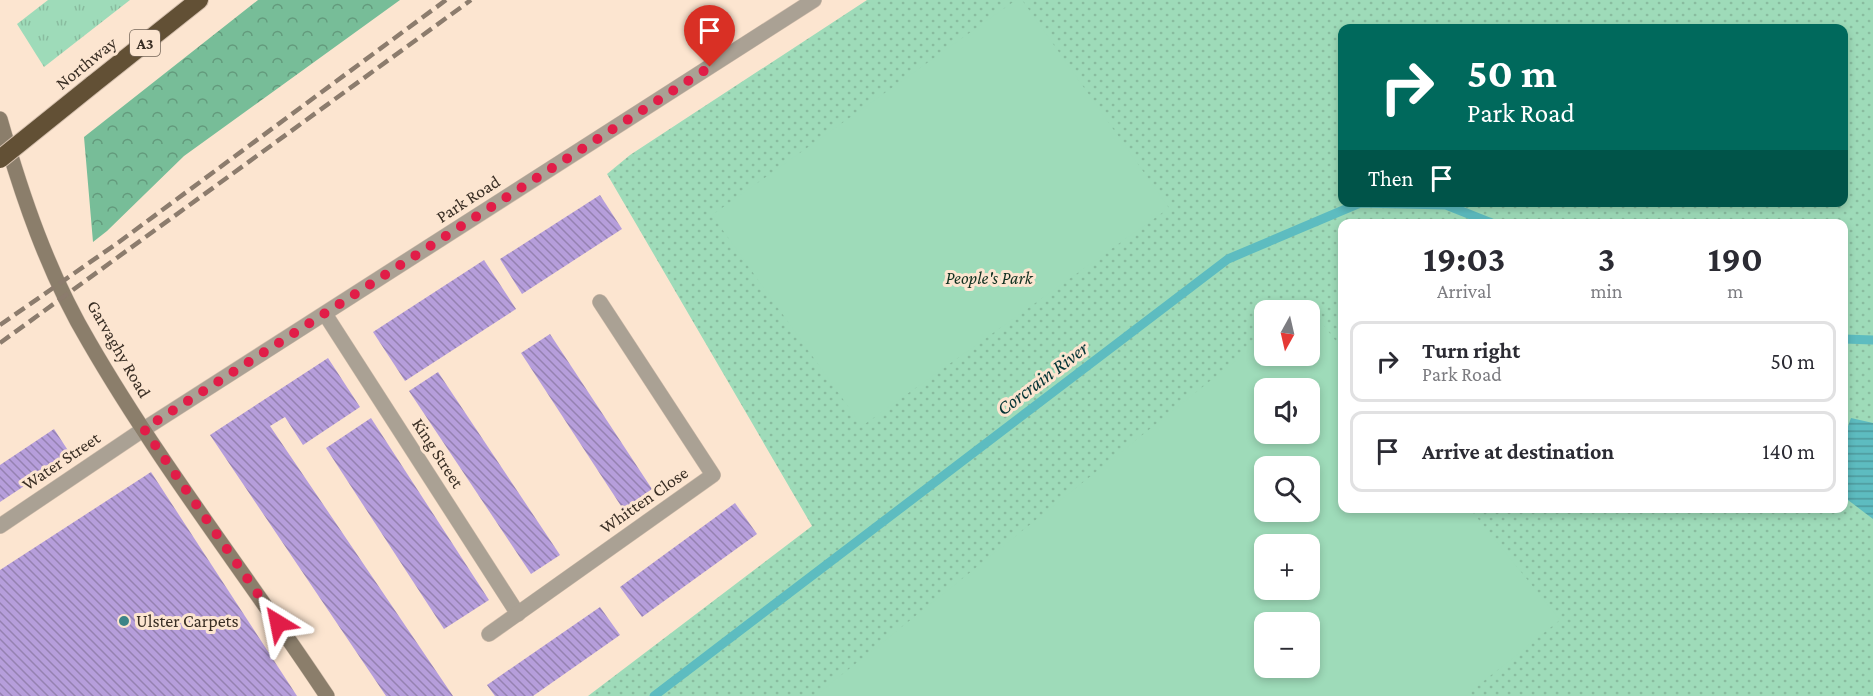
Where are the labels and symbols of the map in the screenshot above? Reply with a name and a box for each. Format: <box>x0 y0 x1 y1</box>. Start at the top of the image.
pin <box>684 5 735 67</box>
road number: A3 <box>130 30 160 56</box>
street label: Northway <box>52 32 121 94</box>
street label: Park Road <box>432 171 504 227</box>
park label: People's Park <box>945 268 1034 288</box>
street label: Garvaghy Road <box>83 297 155 402</box>
north arrow <box>1254 300 1320 366</box>
water label: Corcrain River <box>992 336 1093 419</box>
street label: King Street <box>408 414 468 492</box>
street label: Water Street <box>18 427 105 494</box>
street label: Whitten Close <box>596 462 692 538</box>
position arrow <box>246 591 310 655</box>
place label: Ulster Carpets <box>136 611 238 631</box>
marker: Ulster Carpets <box>117 614 131 628</box>

